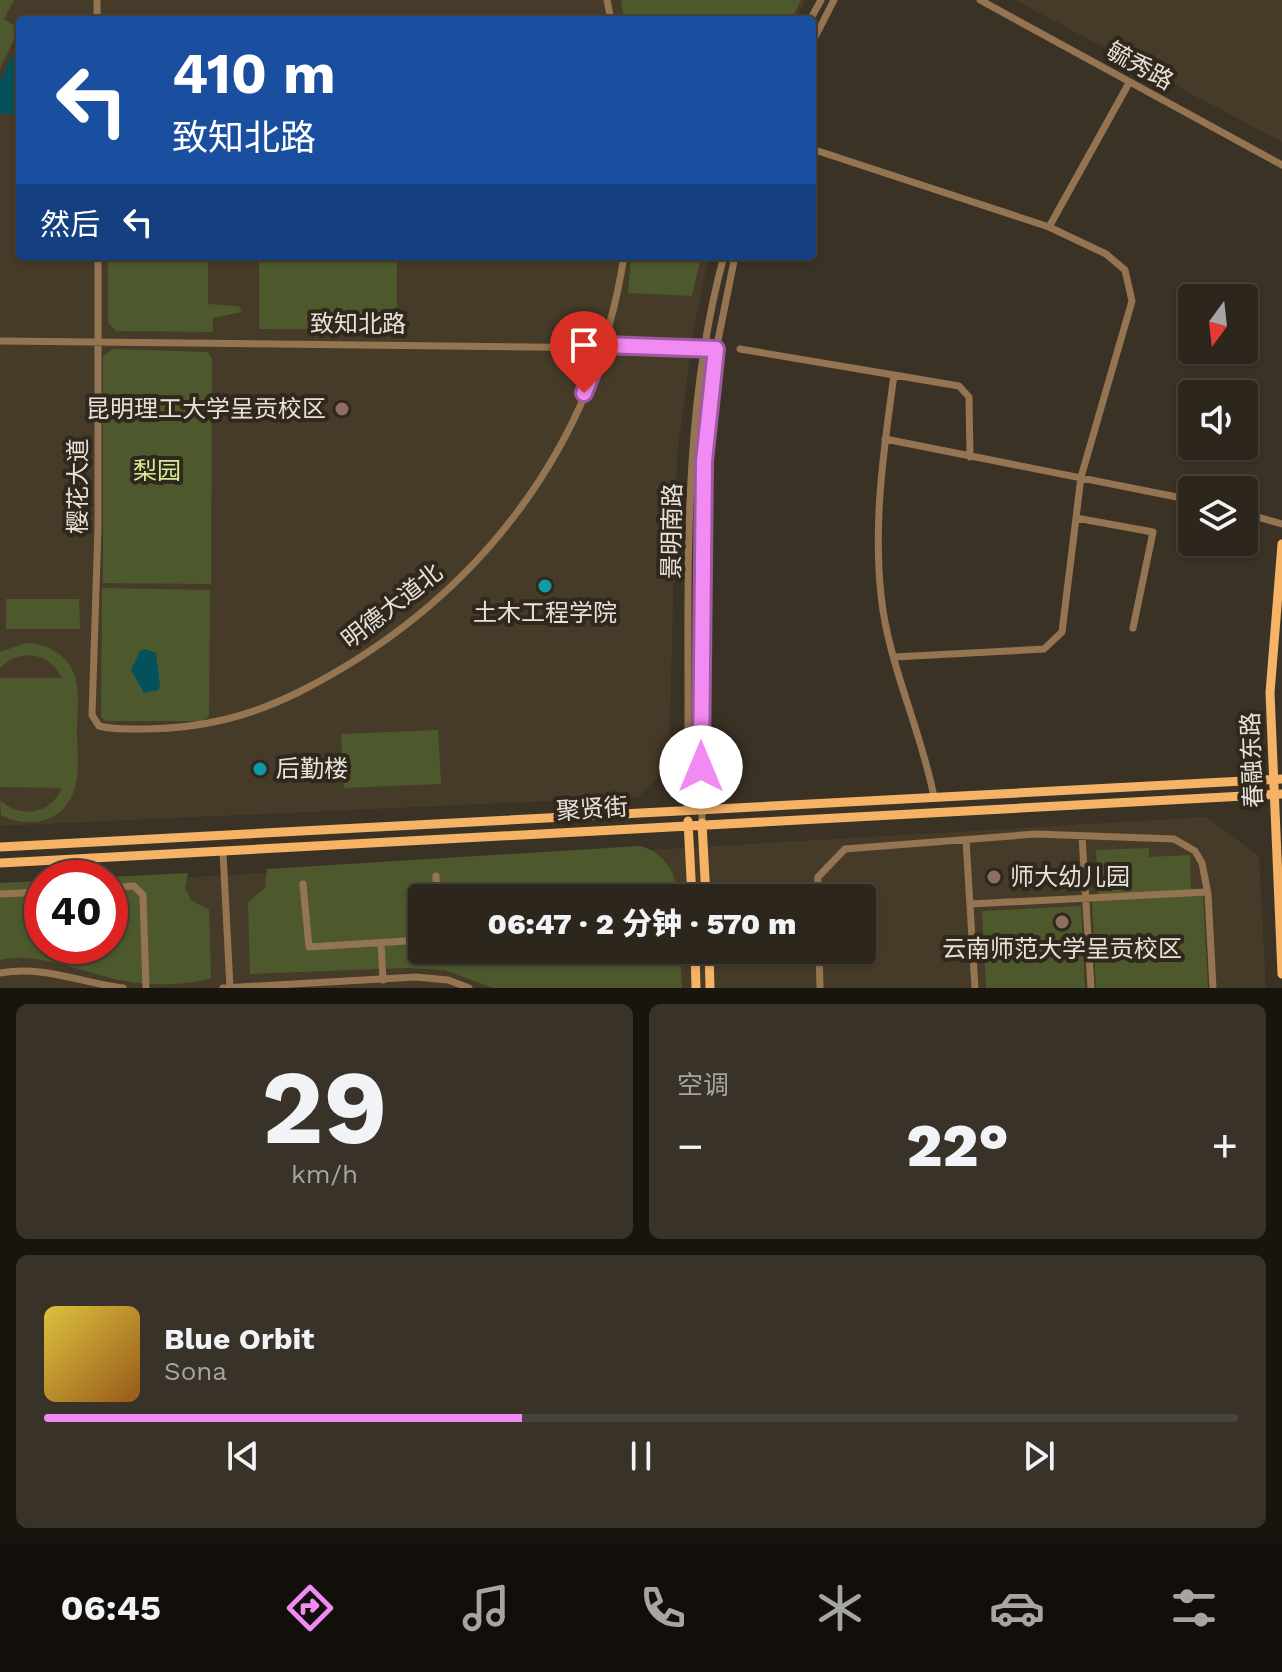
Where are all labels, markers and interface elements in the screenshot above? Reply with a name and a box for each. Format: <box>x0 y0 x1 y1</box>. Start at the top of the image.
street label: 毓秀路 <box>1102 36 1178 96</box>
text: 410 m <box>172 41 336 107</box>
icon: left <box>40 48 144 152</box>
text: 致知北路 <box>172 117 316 159</box>
icon: left <box>116 200 160 244</box>
text: 然后 <box>40 207 100 242</box>
north arrow <box>1178 284 1258 364</box>
map controls <box>1178 284 1258 556</box>
street label: 致知北路 <box>310 310 406 338</box>
pin <box>550 311 618 393</box>
icon: arrive <box>562 323 606 367</box>
button: sound <box>1178 380 1258 460</box>
place label: 昆明理工大学呈贡校区 <box>86 395 326 423</box>
marker: 昆明理工大学呈贡校区 <box>333 400 351 418</box>
street label: 樱花大道 <box>64 438 92 534</box>
park label: 梨园 <box>133 457 181 485</box>
button: layers <box>1178 476 1258 556</box>
street label: 景明南路 <box>657 483 687 579</box>
street label: 明德大道北 <box>336 558 448 654</box>
marker: 土木工程学院 <box>536 577 554 595</box>
place label: 土木工程学院 <box>473 599 617 627</box>
street label: 春融东路 <box>1236 712 1268 808</box>
position arrow <box>659 725 743 809</box>
place label: 后勤楼 <box>276 755 348 783</box>
marker: 后勤楼 <box>251 760 269 778</box>
street label: 聚贤街 <box>555 793 629 825</box>
speed limit sign: 40 <box>24 860 128 964</box>
place label: 师大幼儿园 <box>1010 863 1130 891</box>
marker: 师大幼儿园 <box>985 868 1003 886</box>
text: 06:47 · 2 分钟 · 570 m <box>488 906 796 941</box>
marker: 云南师范大学呈贡校区 <box>1053 913 1071 931</box>
place label: 云南师范大学呈贡校区 <box>942 935 1182 963</box>
text: 29 <box>261 1046 388 1168</box>
text: 空调 <box>677 1070 729 1100</box>
text: 22° <box>906 1110 1009 1181</box>
text: − <box>677 1120 704 1172</box>
text: + <box>1211 1120 1238 1172</box>
text: km/h <box>291 1159 358 1189</box>
text: Blue Orbit <box>164 1321 314 1356</box>
text: Sona <box>164 1356 227 1386</box>
icon: previous <box>221 1434 265 1478</box>
icon: pause <box>619 1434 663 1478</box>
icon: next <box>1017 1434 1061 1478</box>
icon: directions <box>282 1580 338 1636</box>
icon: music <box>458 1580 514 1636</box>
icon: phone <box>635 1580 691 1636</box>
icon: climate <box>812 1580 868 1636</box>
icon: car <box>989 1580 1045 1636</box>
icon: filters <box>1166 1580 1222 1636</box>
text: 06:45 <box>60 1587 161 1629</box>

